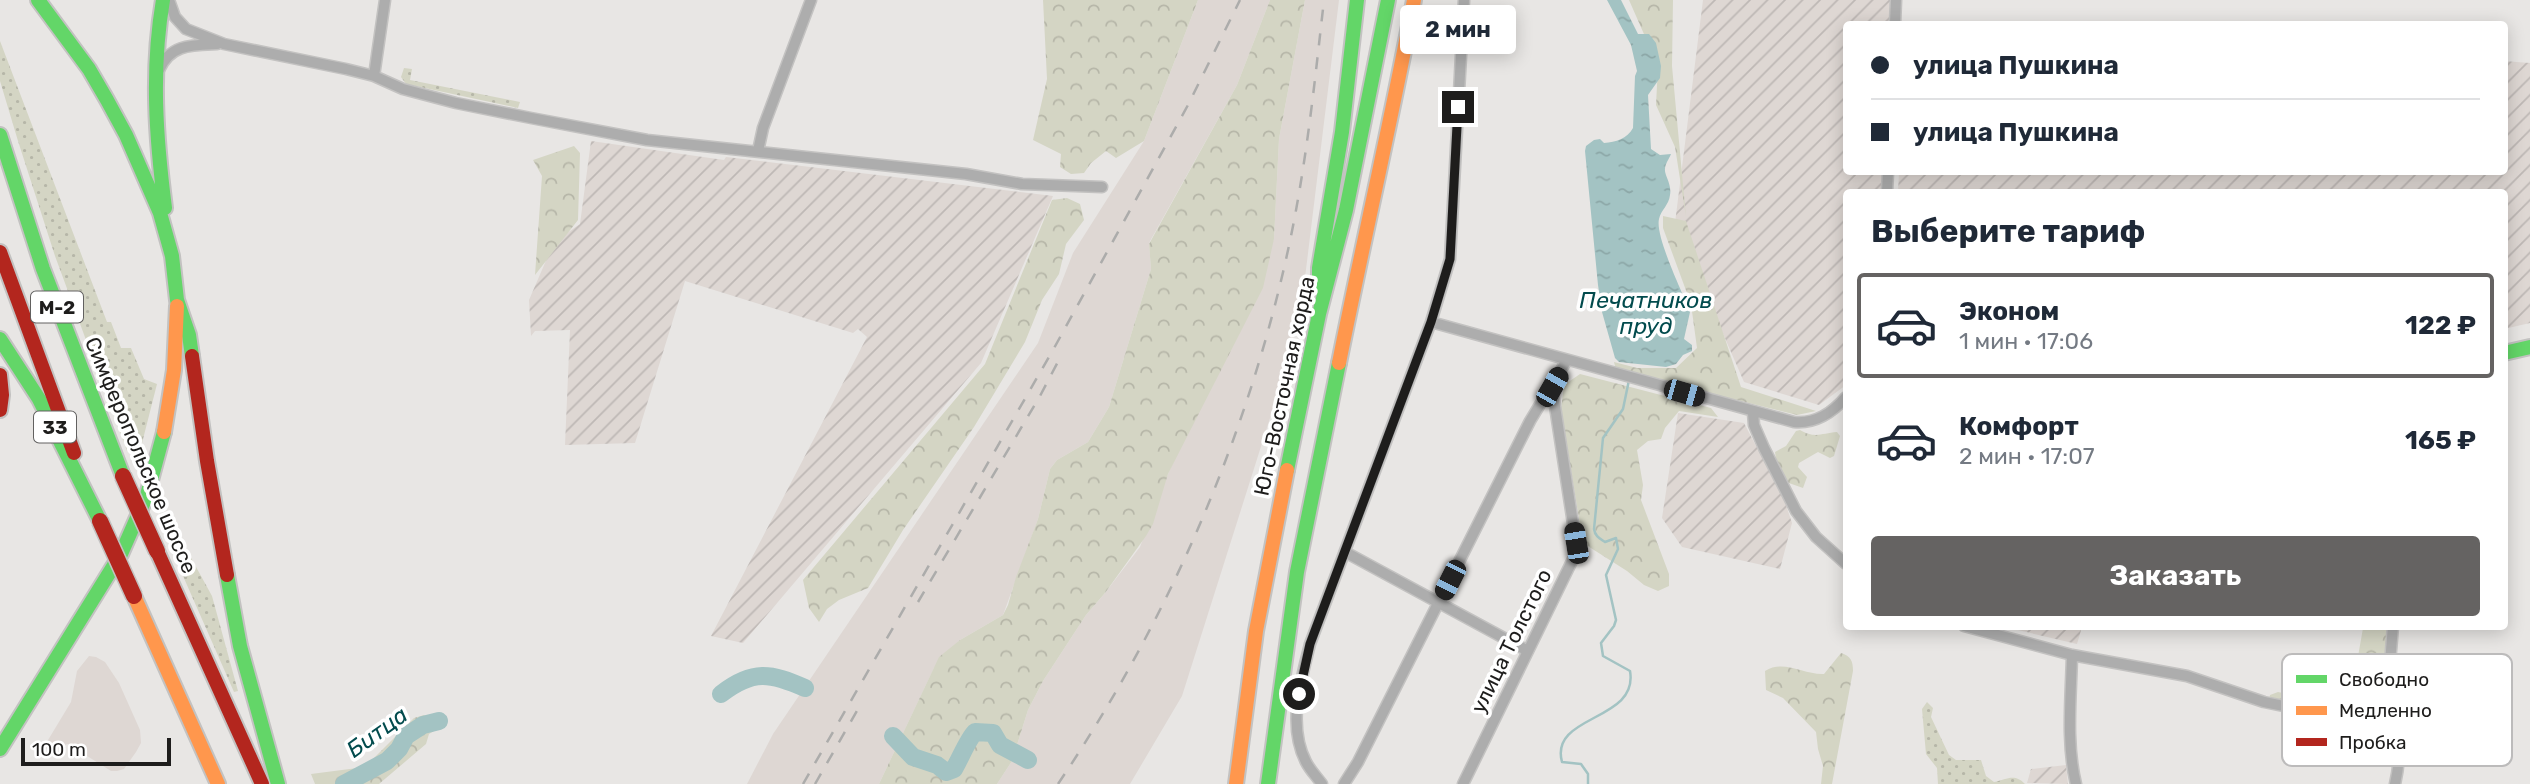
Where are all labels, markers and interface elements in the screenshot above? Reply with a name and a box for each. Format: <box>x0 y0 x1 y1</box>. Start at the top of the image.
callout: 2 мин <box>1400 6 1516 55</box>
text: 2 мин <box>1425 15 1491 43</box>
text: улица Пушкина <box>1913 50 2119 81</box>
route end <box>1442 91 1474 123</box>
text: улица Пушкина <box>1913 117 2119 148</box>
text: Выберите тариф <box>1871 212 2145 250</box>
street label: Юго-Восточная хорда <box>1248 274 1320 498</box>
water label: Печатников пруд <box>1580 286 1713 340</box>
road number: М-2 <box>31 292 83 322</box>
icon: car <box>1875 294 1938 357</box>
text: Эконом <box>1959 296 2059 327</box>
text: 122 ₽ <box>2405 310 2476 341</box>
text: 1 мин · 17:06 <box>1959 327 2093 355</box>
street label: Симферопольское шоссе <box>80 333 202 577</box>
car <box>1533 364 1572 410</box>
car <box>1661 377 1708 409</box>
icon: car <box>1875 409 1938 472</box>
text: Комфорт <box>1959 411 2079 442</box>
road number: 33 <box>34 412 76 442</box>
text: 165 ₽ <box>2405 425 2476 456</box>
text: 2 мин · 17:07 <box>1959 442 2095 470</box>
car <box>1563 521 1590 565</box>
button: Заказать <box>1871 536 2480 616</box>
car <box>1432 557 1469 603</box>
street label: улица Толстого <box>1465 565 1557 717</box>
legend <box>2282 654 2512 766</box>
text: Свободно <box>2339 668 2429 691</box>
route start <box>1283 678 1315 710</box>
text: Медленно <box>2339 699 2432 722</box>
water label: Битца <box>341 701 413 763</box>
text: Пробка <box>2339 731 2407 754</box>
scale bar <box>21 735 172 767</box>
text: 100 m <box>32 738 86 761</box>

